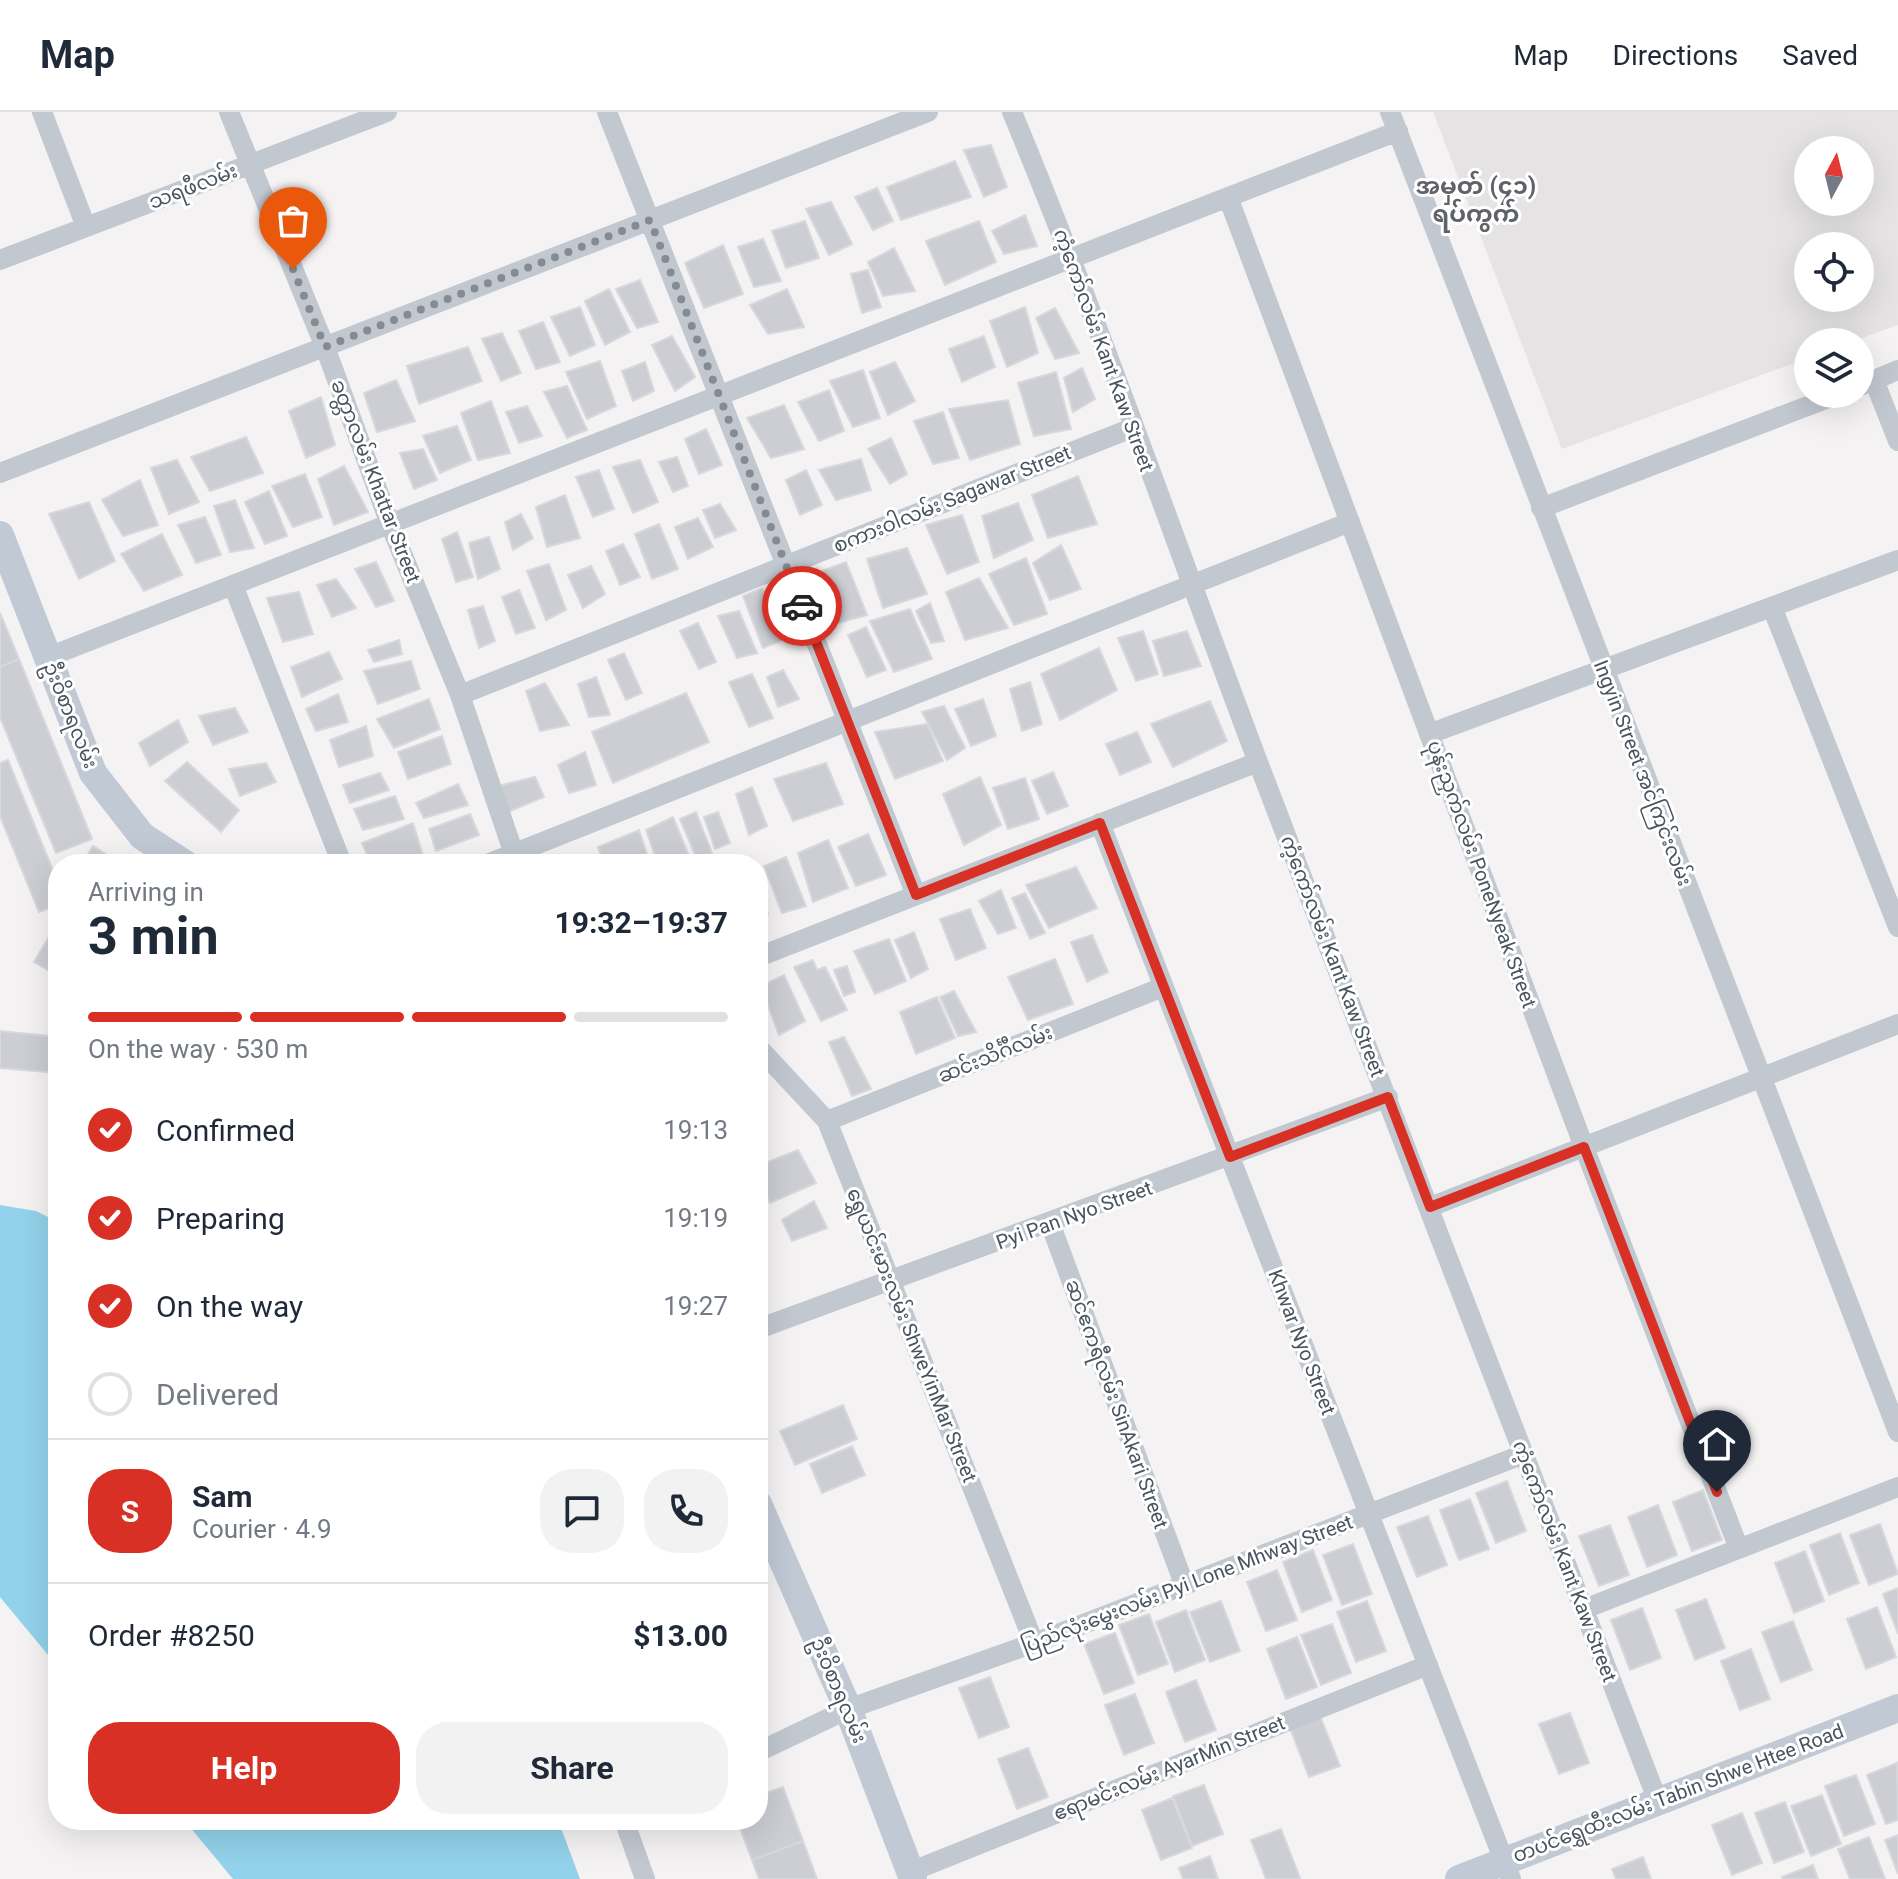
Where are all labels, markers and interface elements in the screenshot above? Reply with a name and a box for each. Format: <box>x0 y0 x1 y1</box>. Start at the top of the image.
text: Map <box>40 33 115 77</box>
text: Map <box>1513 39 1569 72</box>
text: Directions <box>1613 39 1738 72</box>
text: Saved <box>1782 39 1858 72</box>
north arrow <box>1794 136 1874 216</box>
map controls <box>1794 136 1874 408</box>
street label: သရဖီလမ်း <box>145 156 242 218</box>
district label: အမှတ် (၄၁) ရပ်ကွက် <box>1416 170 1536 233</box>
pin <box>259 187 327 269</box>
icon: bag <box>271 199 315 243</box>
street label: ကံ့ကော်လမ်း Kant Kaw Street <box>1047 225 1161 475</box>
button: locate <box>1794 232 1874 312</box>
button: layers <box>1794 328 1874 408</box>
street label: ခတ္တာလမ်း Khattar Street <box>322 375 428 588</box>
street label: စကားဝါလမ်း Sagawar Street <box>829 438 1074 558</box>
courier <box>762 566 842 646</box>
icon: car <box>780 584 824 628</box>
street label: Ingyin Street အင်ကြင်းလမ်း <box>1585 656 1699 891</box>
street label: ဦးဝိစာရလမ်း <box>35 657 105 773</box>
street label: ပုန်းညှက်လမ်း PoneNyeak Street <box>1418 736 1544 1013</box>
street label: ကံ့ကော်လမ်း Kant Kaw Street <box>1274 831 1392 1081</box>
text: Arriving in <box>88 877 204 907</box>
text: 19:32–19:37 <box>554 905 728 940</box>
text: 3 min <box>88 906 219 967</box>
street label: ဆင်းသိင်္ဂီလမ်း <box>934 1018 1056 1088</box>
text: On the way · 530 m <box>88 1034 308 1064</box>
icon: check <box>88 1108 132 1152</box>
text: Confirmed <box>156 1113 295 1148</box>
text: 19:13 <box>663 1115 728 1145</box>
street label: Pyi Pan Nyo Street <box>993 1176 1155 1254</box>
street label: ရွှေယင်းမားလမ်း ShweYinMar Street <box>838 1184 984 1487</box>
icon: check <box>88 1196 132 1240</box>
text: Preparing <box>156 1201 285 1236</box>
text: 19:19 <box>663 1203 728 1233</box>
street label: Khwar Nyo Street <box>1263 1266 1341 1418</box>
street label: ဆင်ဧကရီလမ်း SinAkari Street <box>1057 1275 1175 1533</box>
icon: check <box>88 1284 132 1328</box>
text: On the way <box>156 1289 303 1324</box>
text: 19:27 <box>663 1291 728 1321</box>
text: Delivered <box>156 1377 279 1412</box>
pin <box>1683 1410 1751 1492</box>
icon: home <box>1695 1422 1739 1466</box>
street label: ကံ့ကော်လမ်း Kant Kaw Street <box>1506 1436 1624 1686</box>
button: chat <box>540 1469 624 1553</box>
button: phone <box>644 1469 728 1553</box>
text: Sam <box>192 1479 253 1514</box>
text: S <box>121 1494 139 1529</box>
street label: ပြည်လုံးမွှေးလမ်း Pyi Lone Mhway Street <box>1017 1508 1358 1663</box>
text: Courier · 4.9 <box>192 1514 332 1544</box>
text: Order #8250 <box>88 1618 255 1653</box>
text: $13.00 <box>633 1618 728 1653</box>
street label: ဦးဝိစာရလမ်း <box>802 1633 874 1748</box>
street label: ဧရာမင်းလမ်း AyarMin Street <box>1049 1709 1290 1829</box>
street label: တပင်ရွှေထီးလမ်း Tabin Shwe Htee Road <box>1508 1717 1848 1871</box>
button: Help <box>88 1722 400 1814</box>
button: Share <box>416 1722 728 1814</box>

